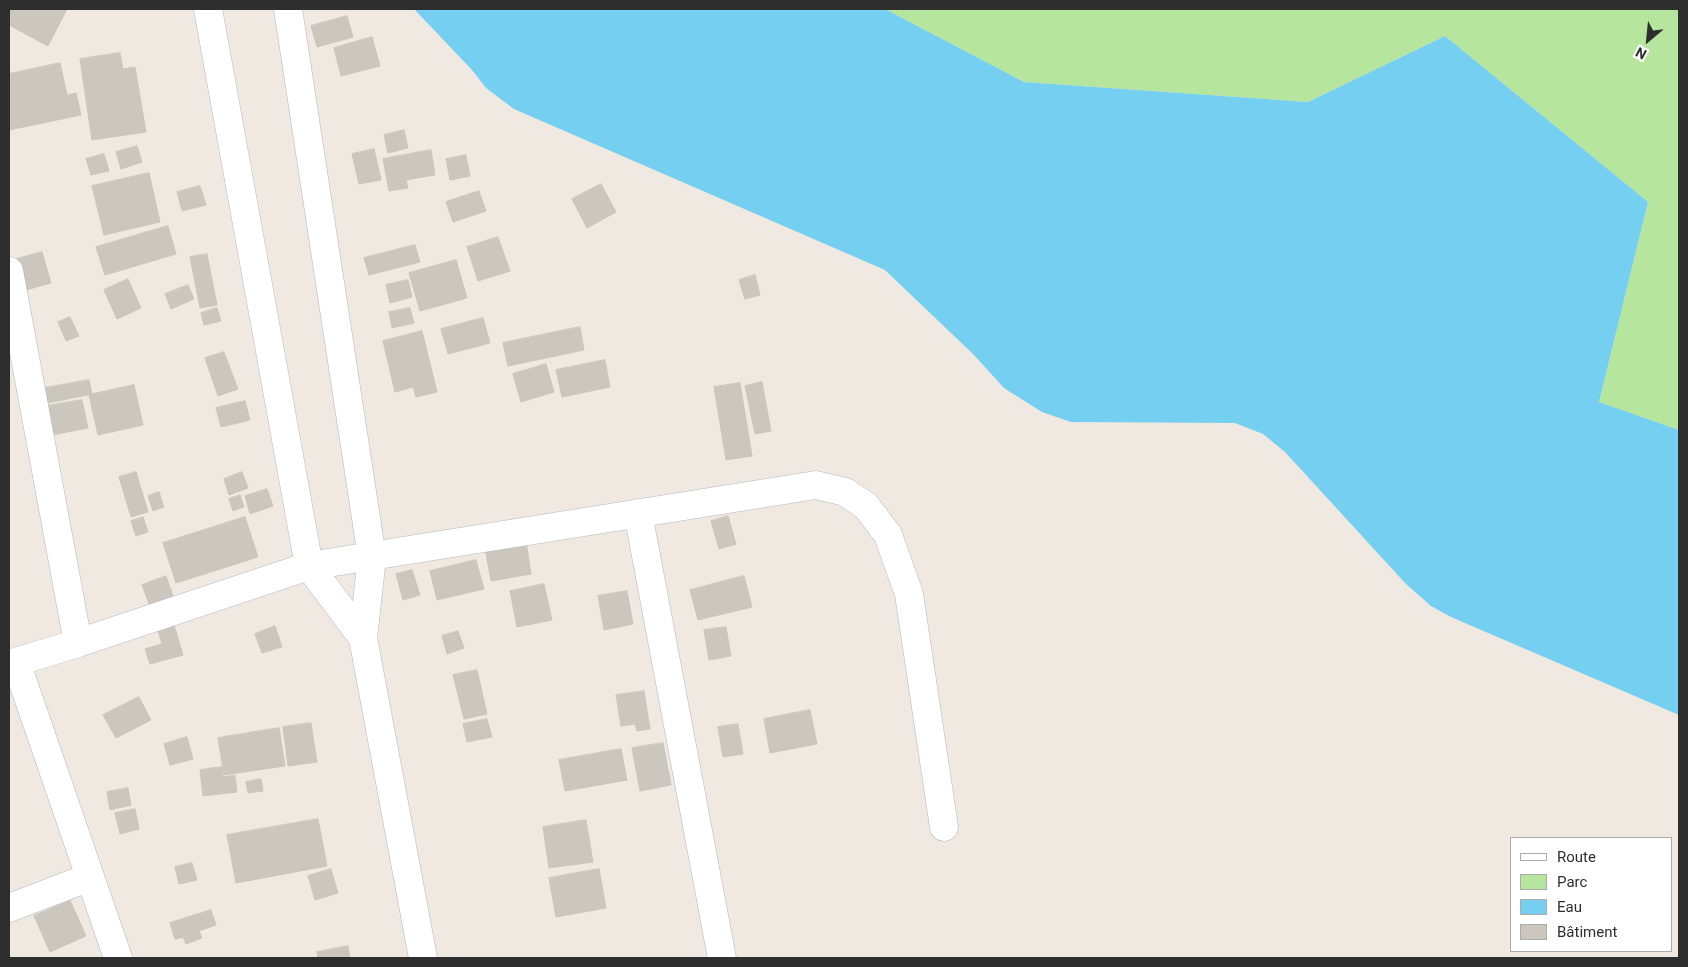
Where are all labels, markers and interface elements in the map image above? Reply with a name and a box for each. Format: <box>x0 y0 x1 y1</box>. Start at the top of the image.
north arrow <box>1623 15 1673 65</box>
text: N <box>1633 44 1649 63</box>
legend <box>1510 837 1673 952</box>
text: Route <box>1557 848 1596 866</box>
text: Parc <box>1557 873 1587 891</box>
text: Eau <box>1557 898 1582 916</box>
text: Bâtiment <box>1557 923 1617 941</box>

